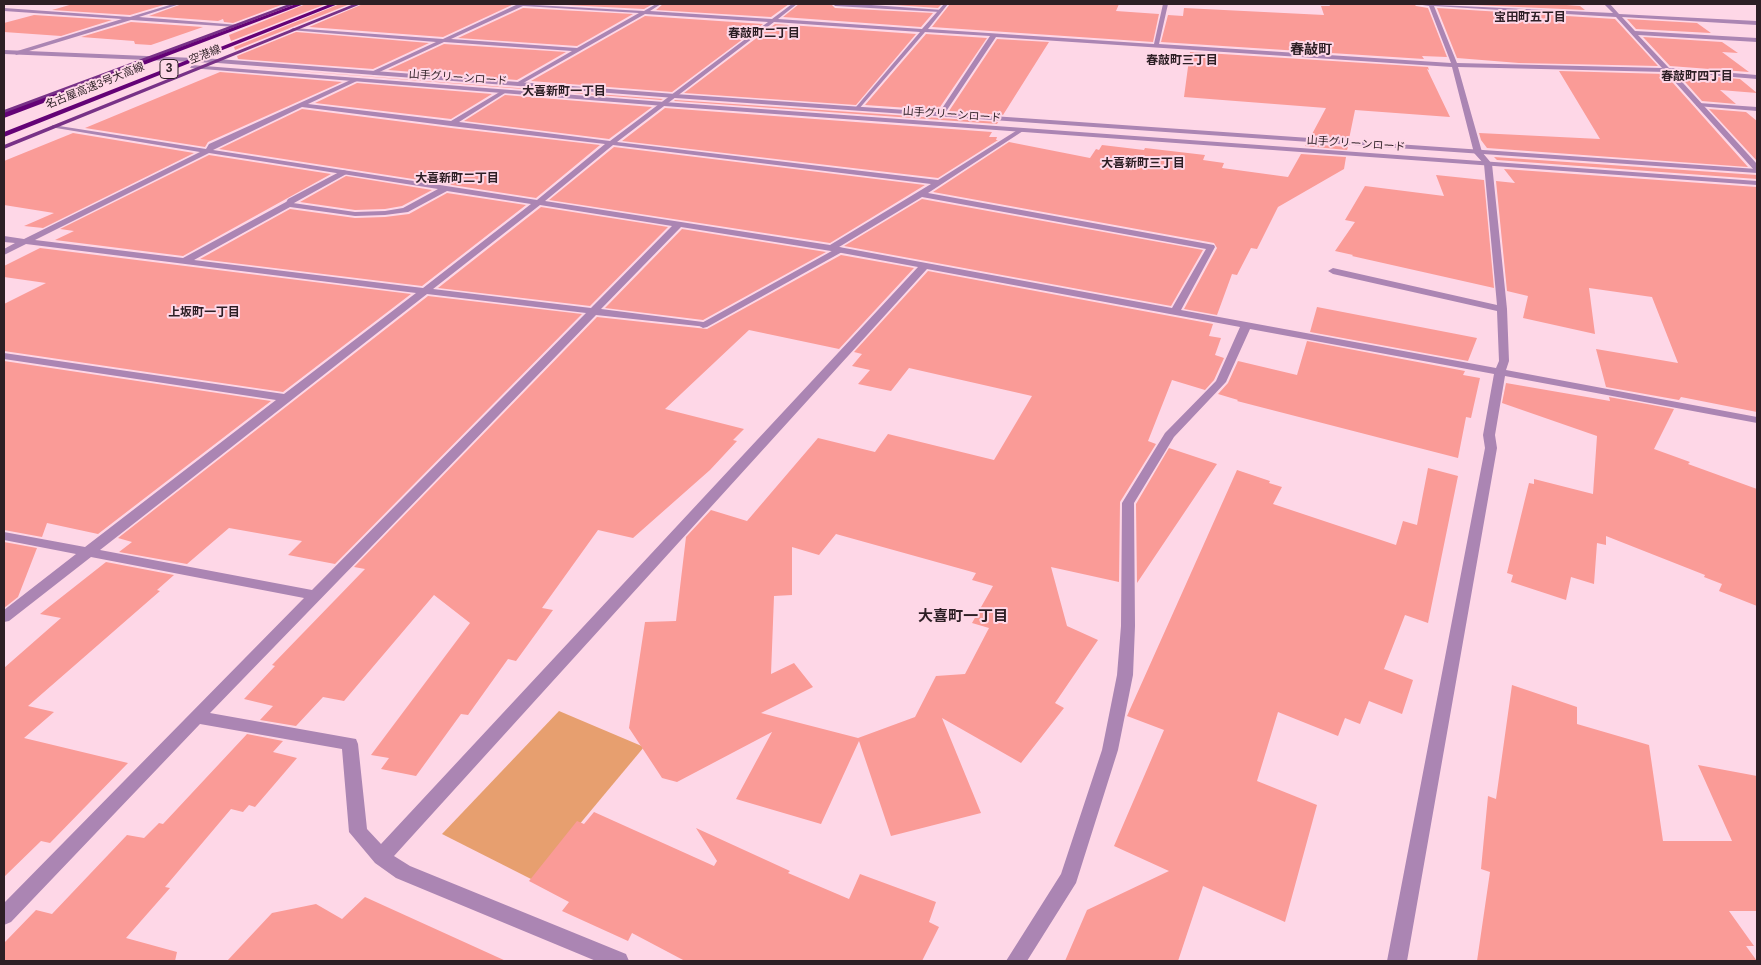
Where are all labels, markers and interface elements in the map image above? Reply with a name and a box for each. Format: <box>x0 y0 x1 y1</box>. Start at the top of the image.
district label: 宝田町五丁目 <box>1494 11 1566 25</box>
district label: 春敲町二丁目 <box>728 27 800 41</box>
district label: 春敲町 <box>1290 42 1332 58</box>
street label: 空港線 <box>187 43 223 67</box>
district label: 春敲町三丁目 <box>1146 54 1218 68</box>
street label: 名古屋高速3号大高線 <box>44 60 146 112</box>
road number: 3 <box>160 60 178 78</box>
street label: 山手グリーンロード <box>408 68 508 88</box>
district label: 春敲町四丁目 <box>1661 70 1733 84</box>
district label: 大喜新町一丁目 <box>522 85 606 99</box>
street label: 山手グリーンロード <box>902 105 1002 125</box>
street label: 山手グリーンロード <box>1306 134 1406 154</box>
district label: 大喜新町三丁目 <box>1101 157 1185 171</box>
district label: 大喜新町二丁目 <box>415 172 499 186</box>
district label: 上坂町一丁目 <box>168 306 240 320</box>
district label: 大喜町一丁目 <box>918 608 1008 626</box>

